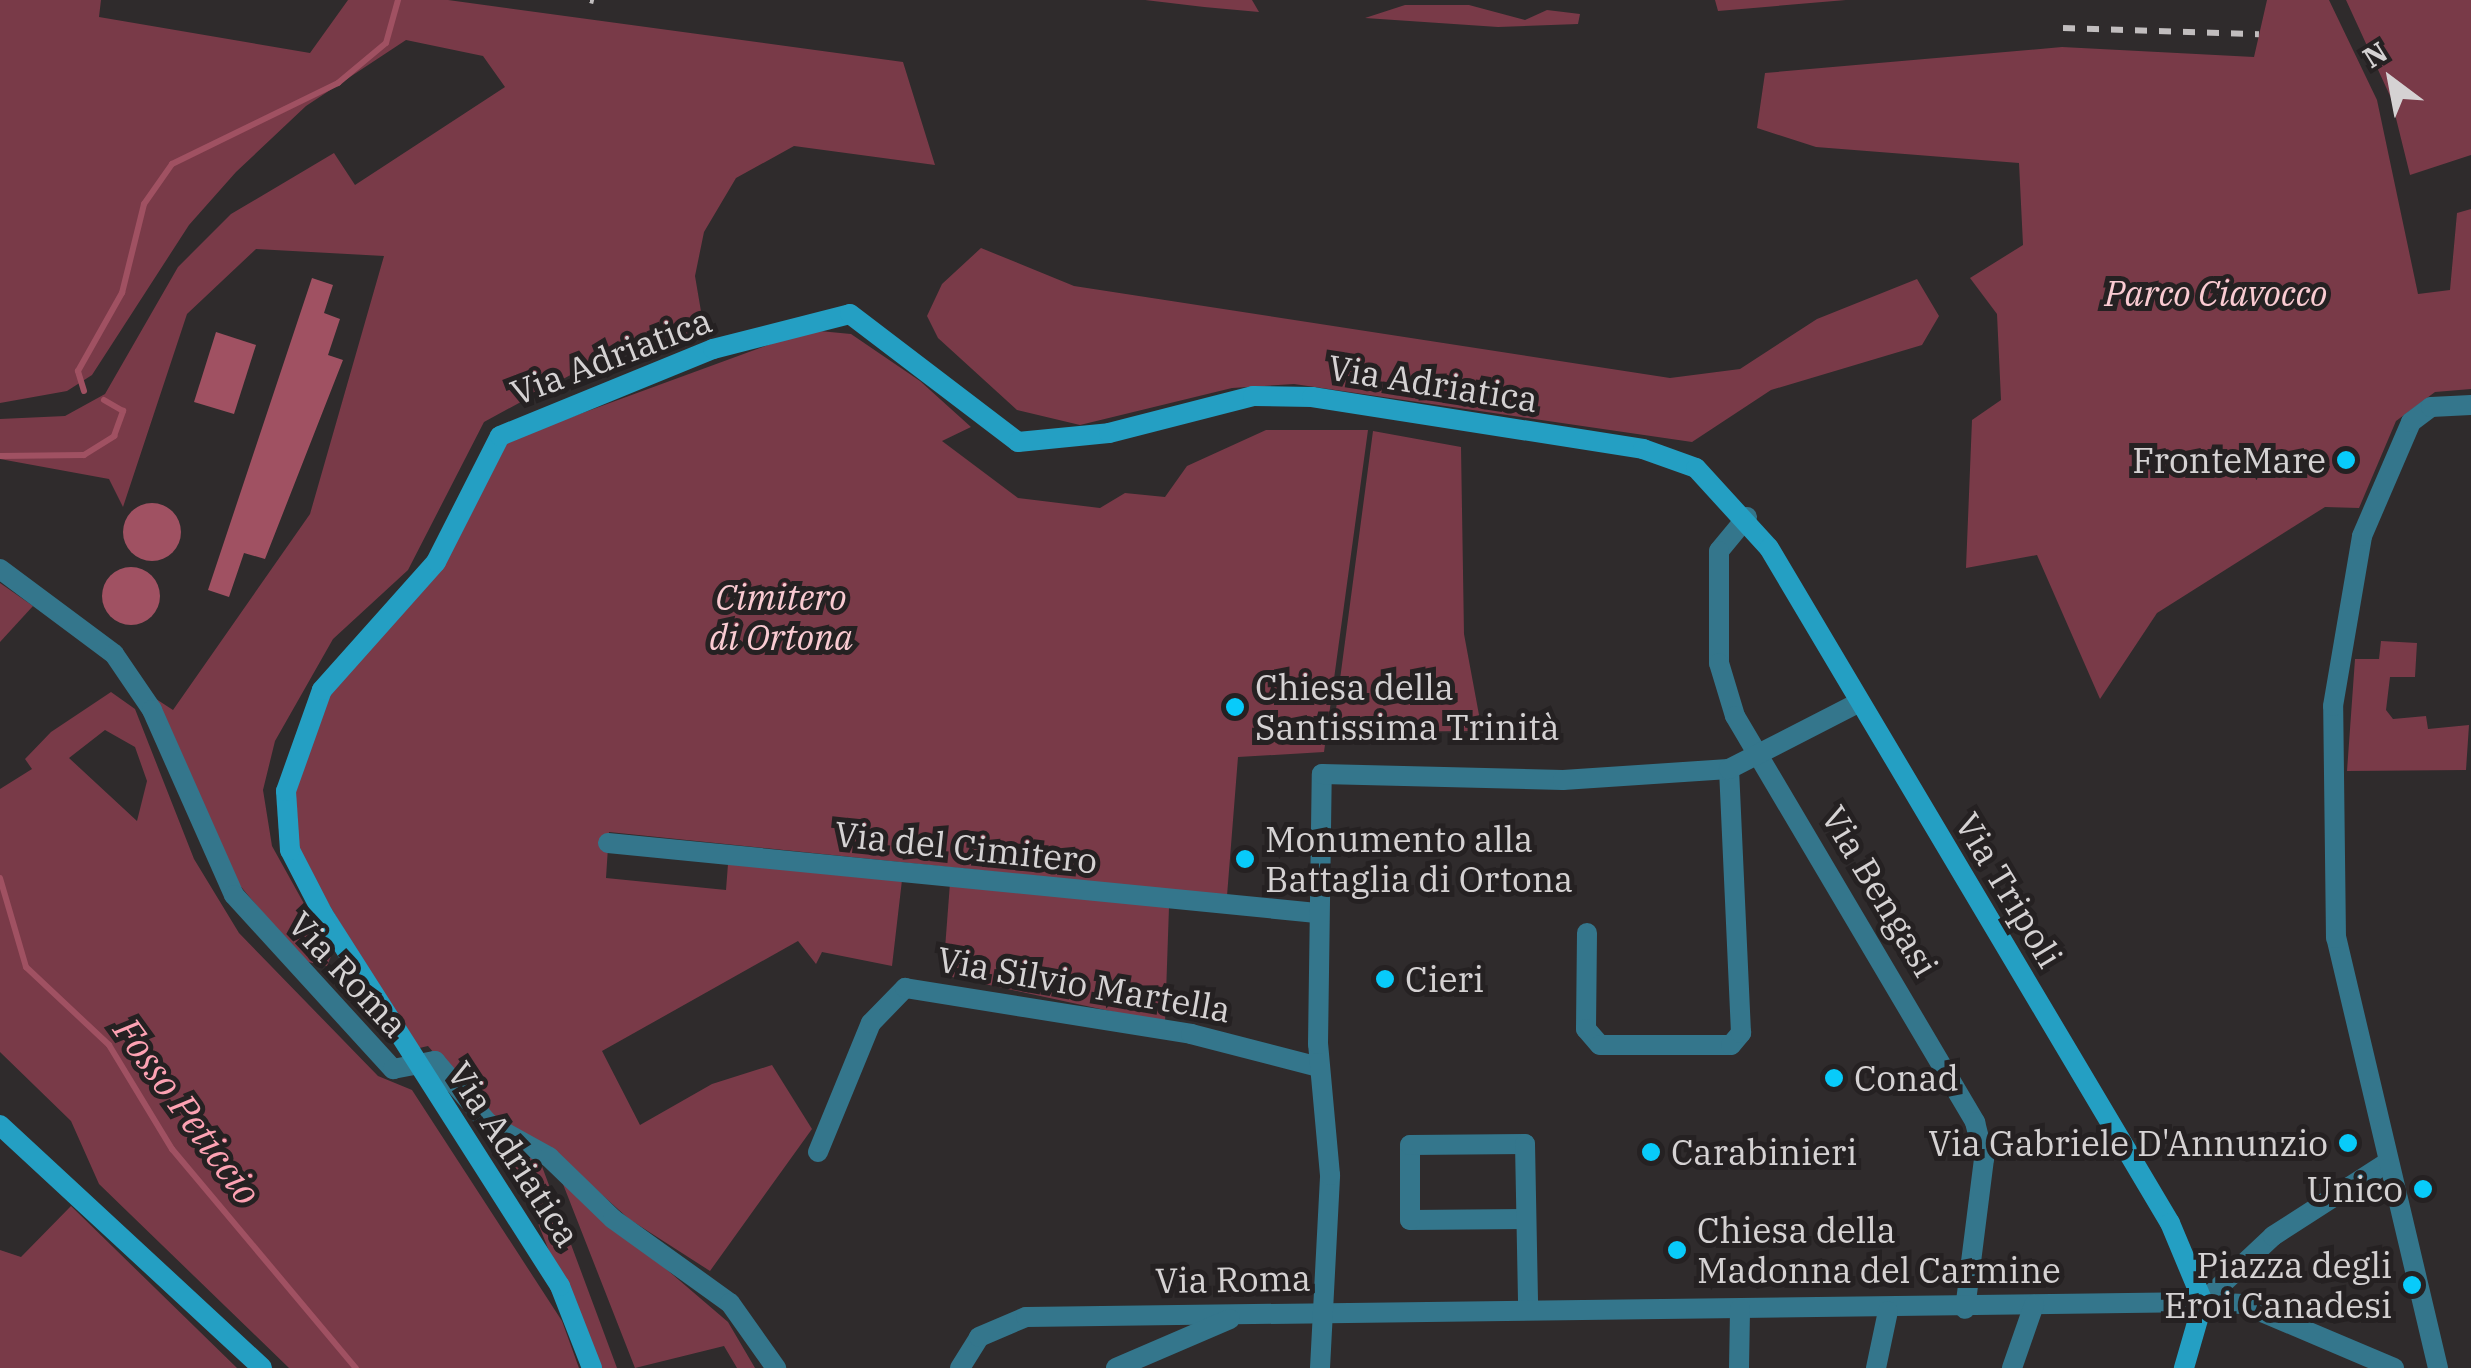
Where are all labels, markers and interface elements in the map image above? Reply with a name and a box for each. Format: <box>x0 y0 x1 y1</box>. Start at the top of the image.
north arrow <box>2341 30 2441 130</box>
text: N <box>2356 33 2394 76</box>
park label: Parco Ciavocco <box>2105 272 2327 314</box>
street label: Via Adriatica <box>505 298 717 414</box>
street label: Via Adriatica <box>1325 346 1541 420</box>
place label: FronteMare <box>2132 439 2326 481</box>
marker: FronteMare <box>2335 449 2357 471</box>
park label: Cimitero di Ortona <box>709 576 853 658</box>
place label: Chiesa della Santissima Trinità <box>1255 666 1560 748</box>
marker: Chiesa della Santissima Trinità <box>1224 696 1246 718</box>
street label: Via Bengasi <box>1813 798 1947 984</box>
street label: Via Tripoli <box>1947 805 2071 975</box>
street label: Via del Cimitero <box>833 812 1099 882</box>
place label: Monumento alla Battaglia di Ortona <box>1265 818 1573 900</box>
marker: Monumento alla Battaglia di Ortona <box>1234 848 1256 870</box>
street label: Via Roma <box>279 903 417 1045</box>
street label: Via Silvio Martella <box>934 938 1234 1030</box>
place label: Cieri <box>1405 958 1484 1000</box>
marker: Cieri <box>1374 968 1396 990</box>
water label: Fosso Peticcio <box>105 1009 271 1213</box>
street label: Via Adriatica <box>439 1054 589 1254</box>
place label: Conad <box>1854 1057 1959 1099</box>
marker: Conad <box>1823 1067 1845 1089</box>
place label: Via Gabriele D'Annunzio <box>1928 1122 2328 1164</box>
place label: Carabinieri <box>1671 1131 1857 1173</box>
marker: Via Gabriele D'Annunzio <box>2337 1132 2359 1154</box>
marker: Carabinieri <box>1640 1141 1662 1163</box>
place label: Unico <box>2306 1168 2403 1210</box>
marker: Unico <box>2412 1178 2434 1200</box>
place label: Chiesa della Madonna del Carmine <box>1697 1209 2061 1291</box>
marker: Chiesa della Madonna del Carmine <box>1666 1239 1688 1261</box>
place label: Piazza degli Eroi Canadesi <box>2164 1244 2392 1326</box>
street label: Via Roma <box>1155 1257 1311 1301</box>
marker: Piazza degli Eroi Canadesi <box>2401 1274 2423 1296</box>

